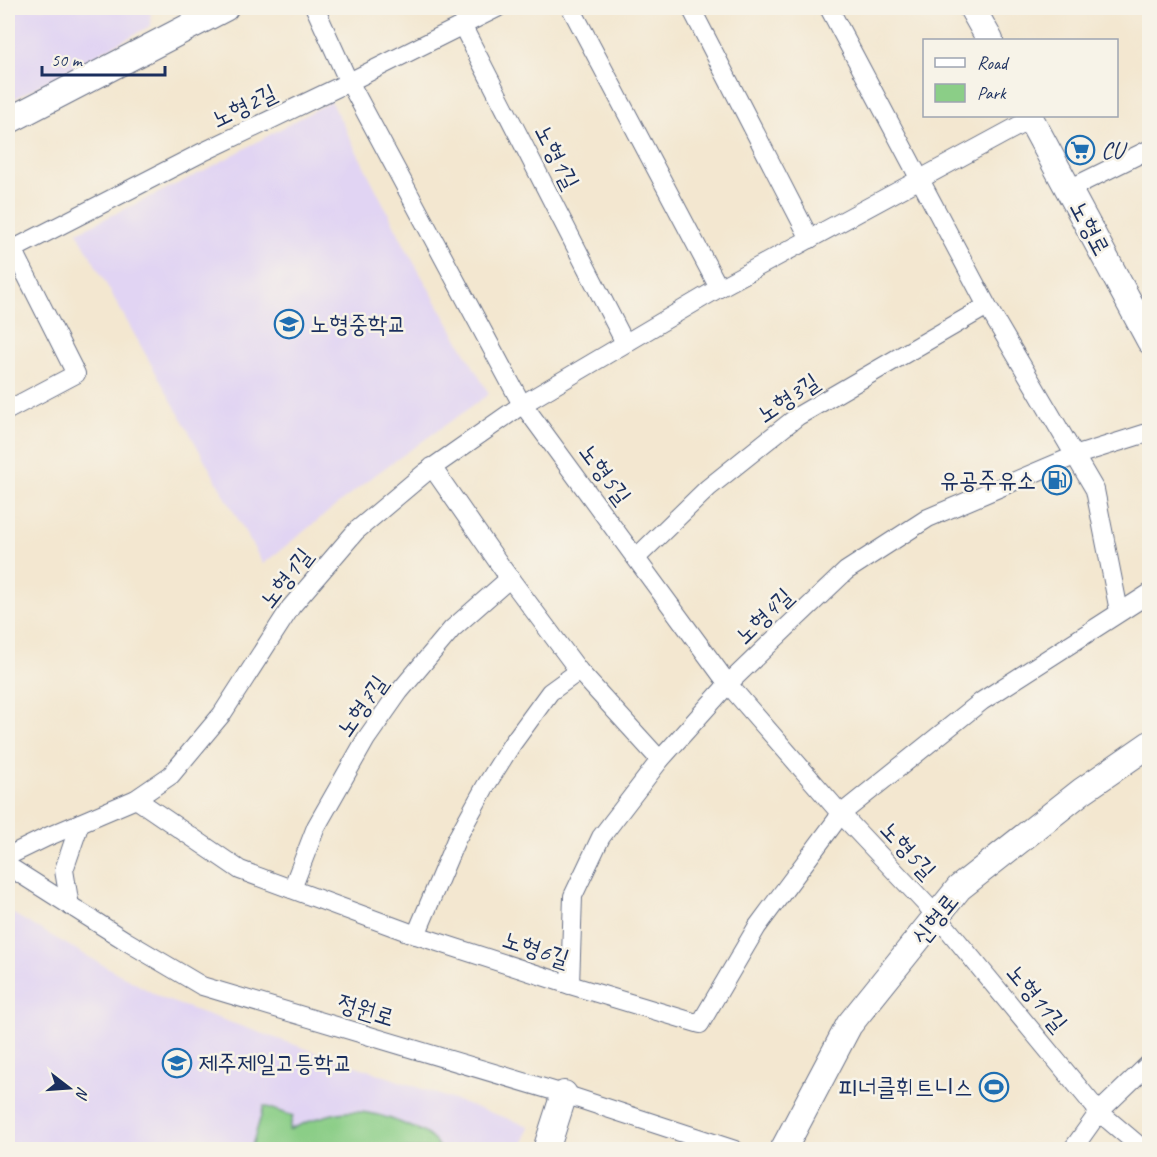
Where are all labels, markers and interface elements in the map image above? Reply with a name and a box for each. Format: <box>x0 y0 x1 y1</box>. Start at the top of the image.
scale bar <box>42 39 165 77</box>
legend <box>923 39 1118 117</box>
text: 50 m <box>51 49 84 71</box>
text: Road <box>977 52 1010 74</box>
street label: 노형2길 <box>207 77 281 135</box>
text: Park <box>977 82 1007 104</box>
street label: 노형1길 <box>528 120 586 194</box>
supermarket icon: CU <box>1064 134 1096 166</box>
place label: CU <box>1101 135 1128 165</box>
street label: 노형로 <box>1063 195 1117 261</box>
school or university icon: 노형중학교 <box>273 308 305 340</box>
place label: 노형중학교 <box>310 309 407 339</box>
street label: 노형3길 <box>751 366 825 430</box>
street label: 노형5길 <box>572 438 638 510</box>
fuel station icon: 유공주유소 <box>1041 464 1073 496</box>
place label: 유공주유소 <box>939 465 1036 495</box>
street label: 노형1길 <box>253 542 319 614</box>
street label: 노형4길 <box>729 581 799 651</box>
street label: 노형7길 <box>330 669 394 743</box>
street label: 노형5길 <box>874 815 942 885</box>
street label: 신형로 <box>905 887 965 951</box>
street label: 노형6길 <box>499 924 573 974</box>
street label: 노형11길 <box>1000 958 1074 1038</box>
street label: 정원로 <box>334 987 398 1033</box>
school or university icon: 제주제일고등학교 <box>161 1047 193 1079</box>
place label: 제주제일고등학교 <box>198 1048 353 1078</box>
north arrow <box>39 1058 99 1118</box>
sports icon: 피너클휘트니스 <box>978 1071 1010 1103</box>
place label: 피너클휘트니스 <box>838 1072 973 1102</box>
text: N <box>70 1084 93 1103</box>

